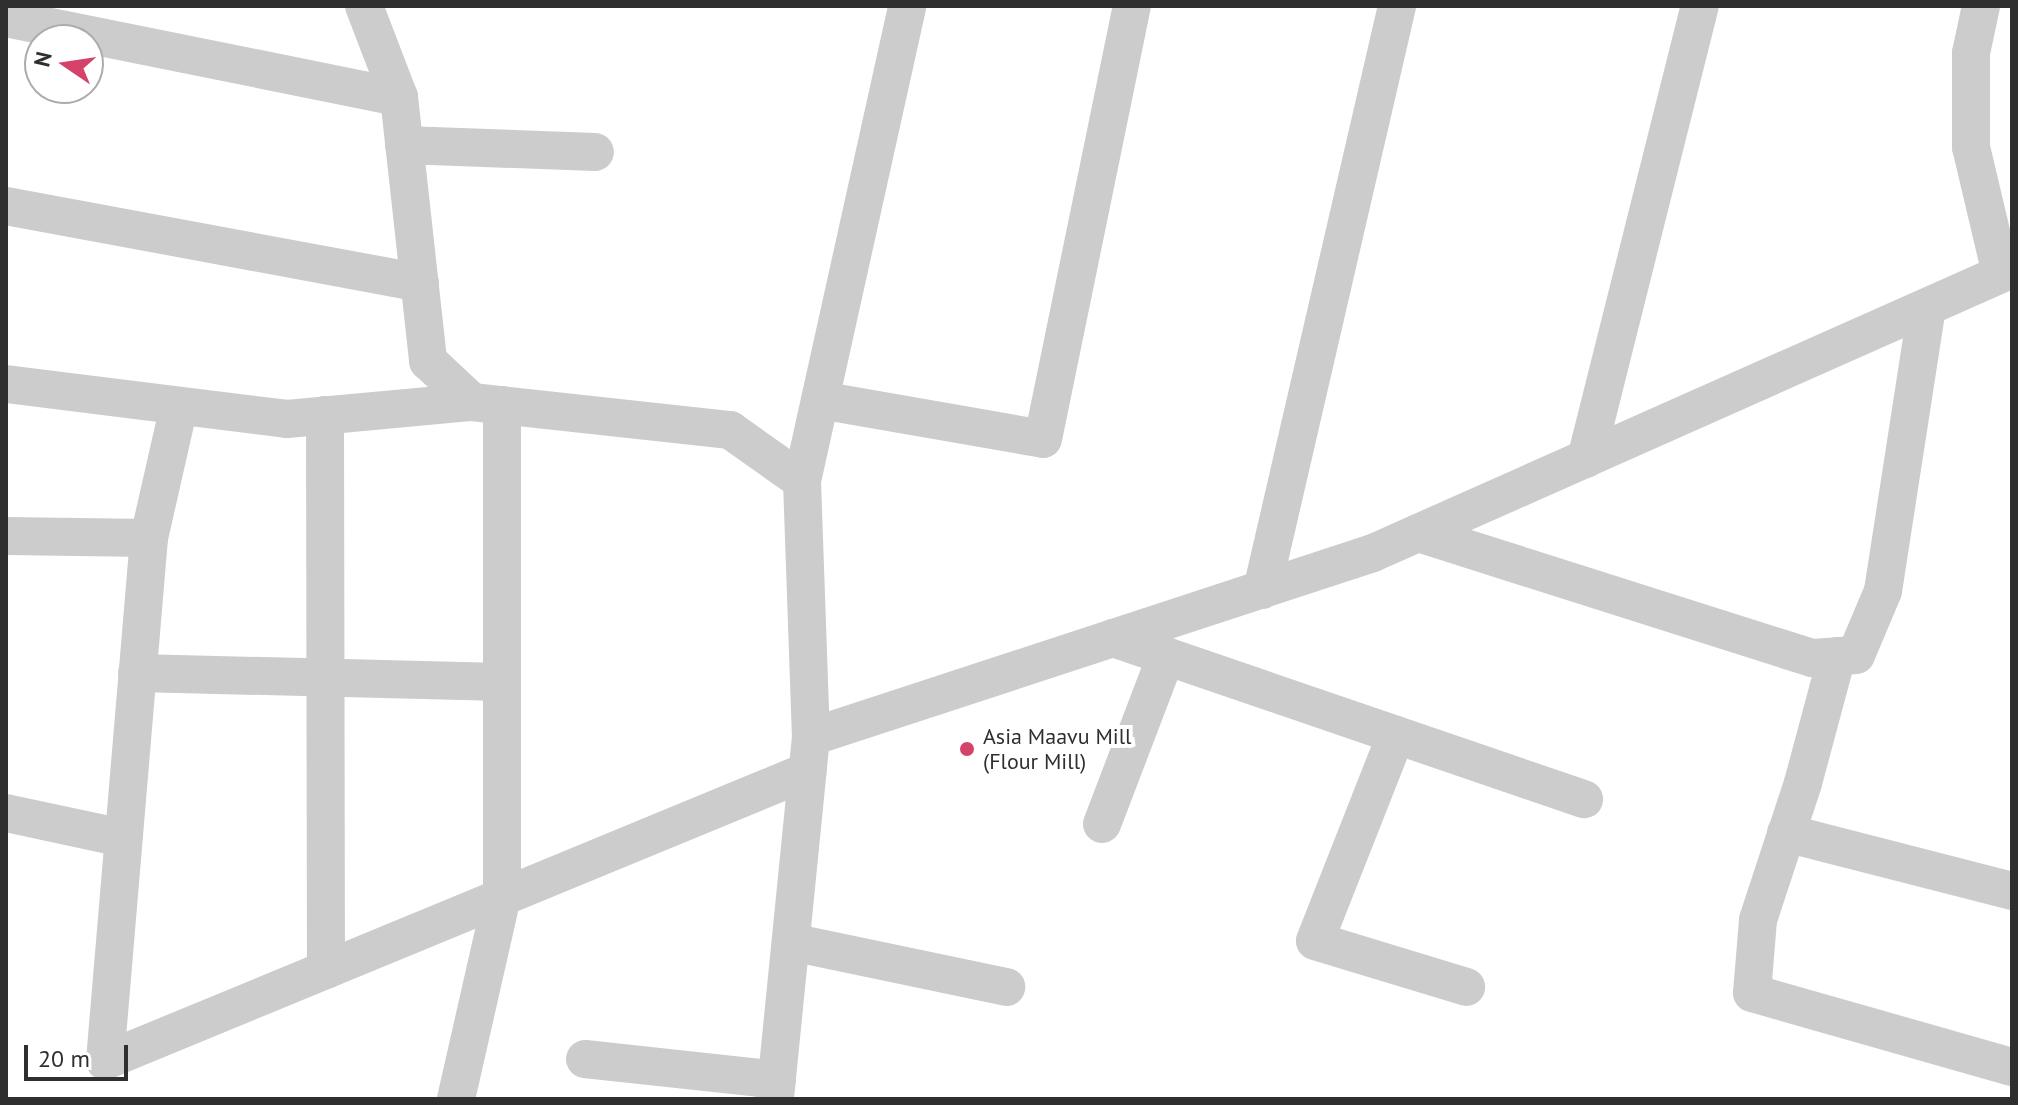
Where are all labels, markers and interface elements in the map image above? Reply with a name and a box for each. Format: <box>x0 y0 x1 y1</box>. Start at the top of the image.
north arrow <box>24 24 104 104</box>
text: N <box>27 49 58 69</box>
place label: Asia Maavu Mill (Flour Mill) <box>983 723 1132 774</box>
marker: Asia Maavu Mill (Flour Mill) <box>958 740 976 758</box>
scale bar <box>28 1029 132 1079</box>
text: 20 m <box>38 1043 90 1074</box>

